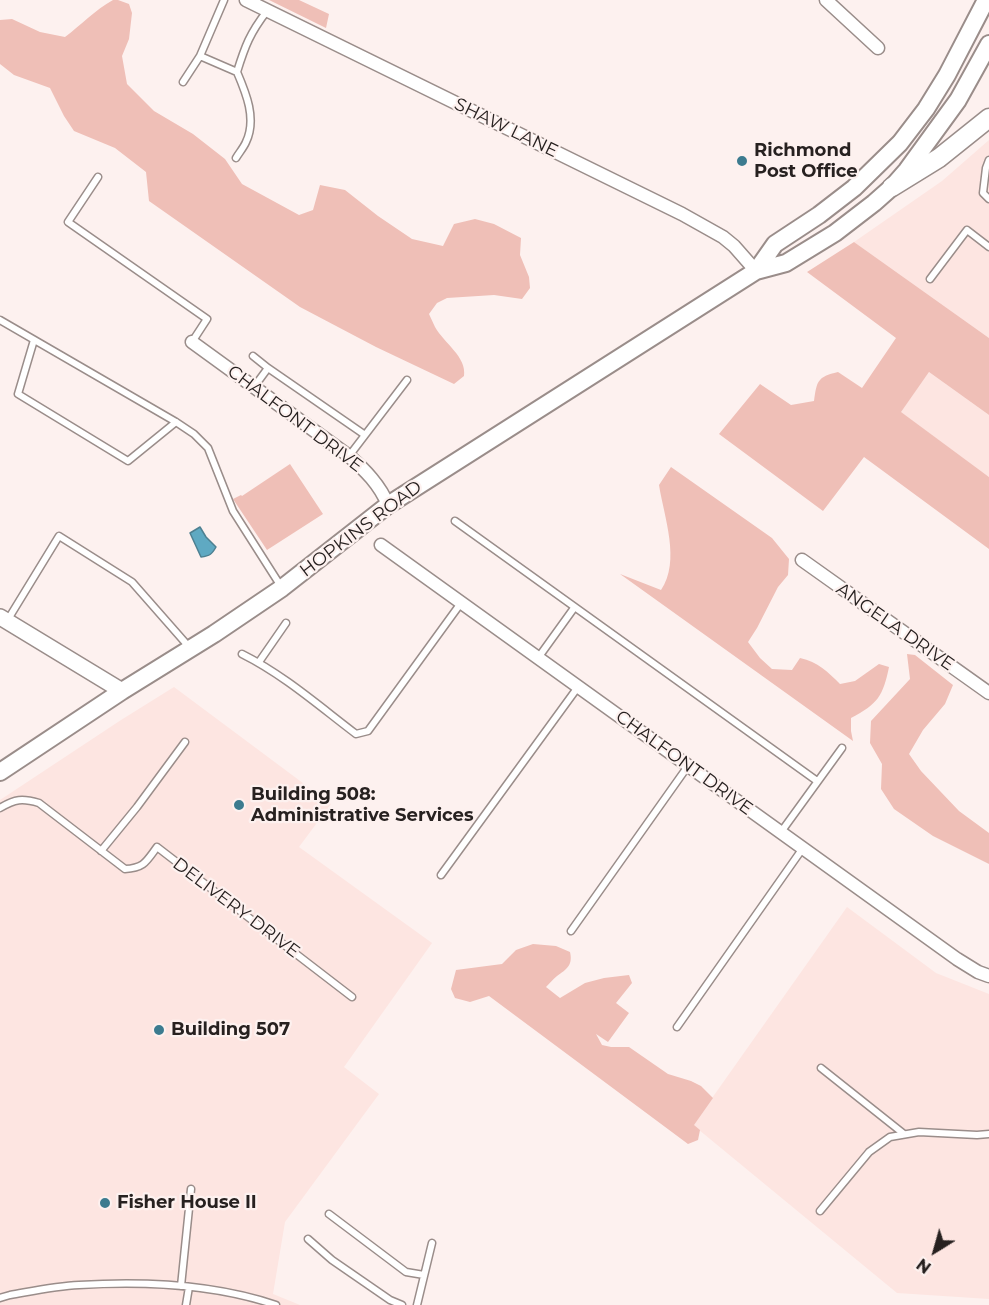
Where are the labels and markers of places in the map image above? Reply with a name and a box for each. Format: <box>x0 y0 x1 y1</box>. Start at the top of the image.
place label: Richmond Post Office <box>754 140 858 182</box>
marker: Richmond Post Office <box>735 154 749 168</box>
place label: Building 508: Administrative Services <box>251 784 474 826</box>
marker: Building 508: Administrative Services <box>232 798 246 812</box>
place label: Building 507 <box>171 1019 290 1041</box>
marker: Building 507 <box>152 1023 166 1037</box>
place label: Fisher House II <box>117 1192 257 1214</box>
marker: Fisher House II <box>98 1196 112 1210</box>

